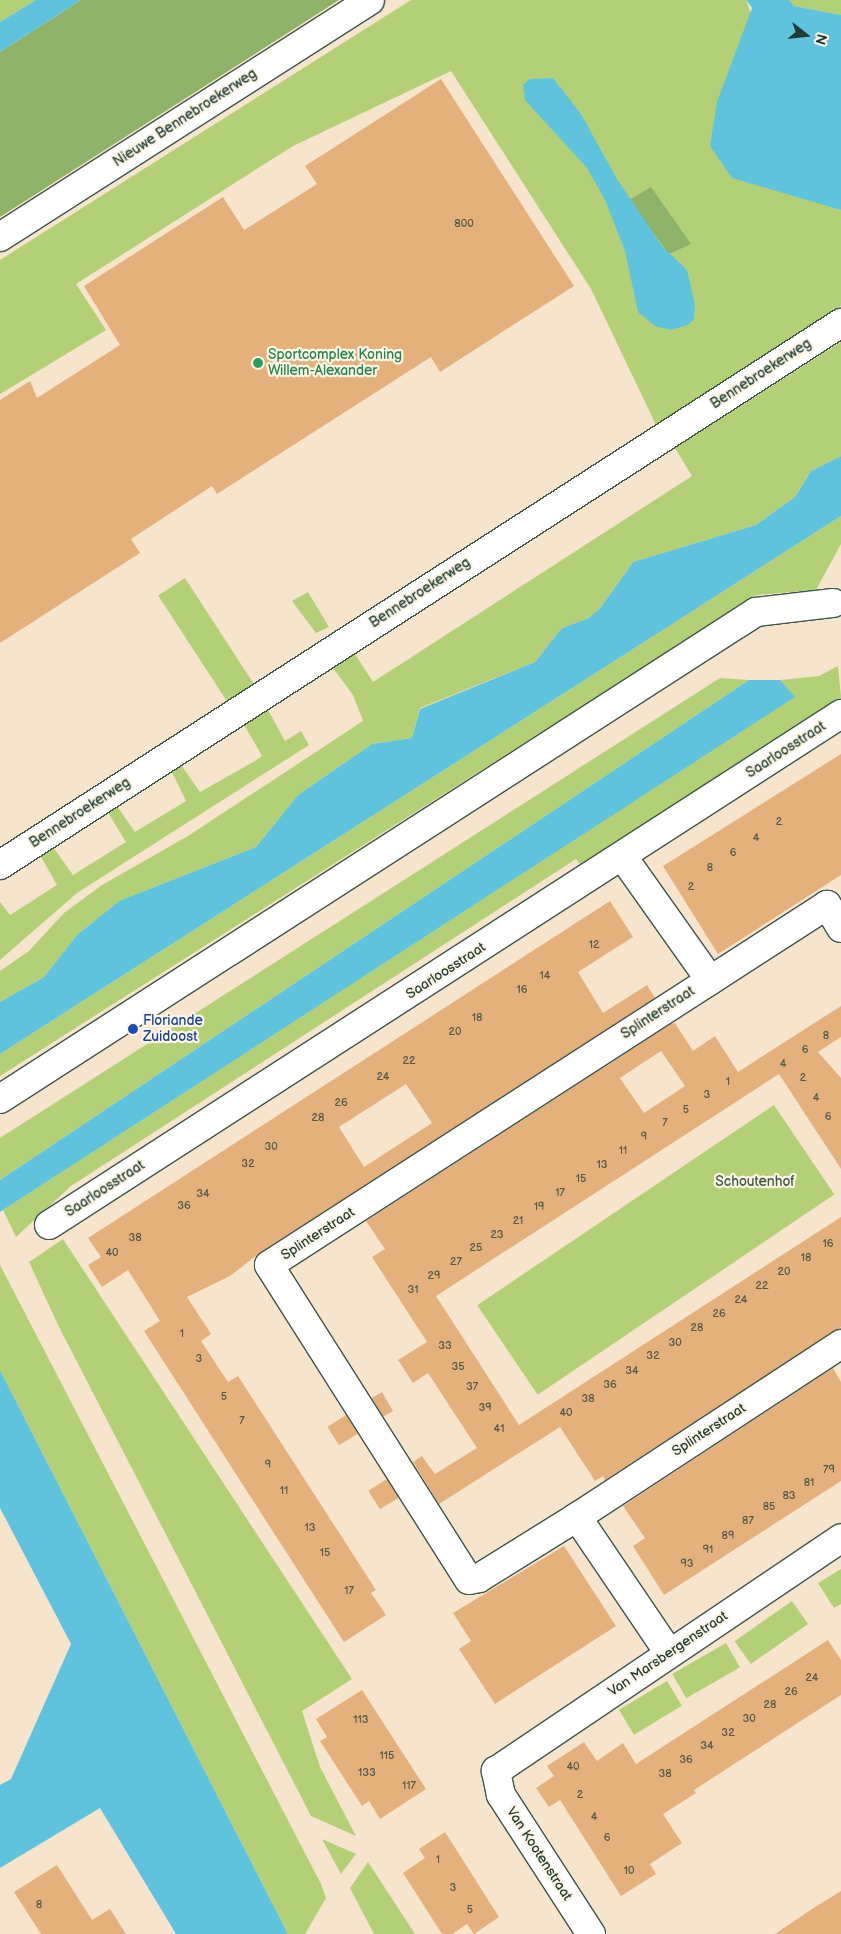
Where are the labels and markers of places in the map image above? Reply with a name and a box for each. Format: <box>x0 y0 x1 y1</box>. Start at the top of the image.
place label: Sportcomplex Koning Willem-Alexander <box>268 347 402 380</box>
marker: Sportcomplex Koning Willem-Alexander <box>252 357 264 369</box>
place label: Floriande Zuidoost <box>143 1013 203 1046</box>
marker: Floriande Zuidoost <box>127 1023 139 1035</box>

